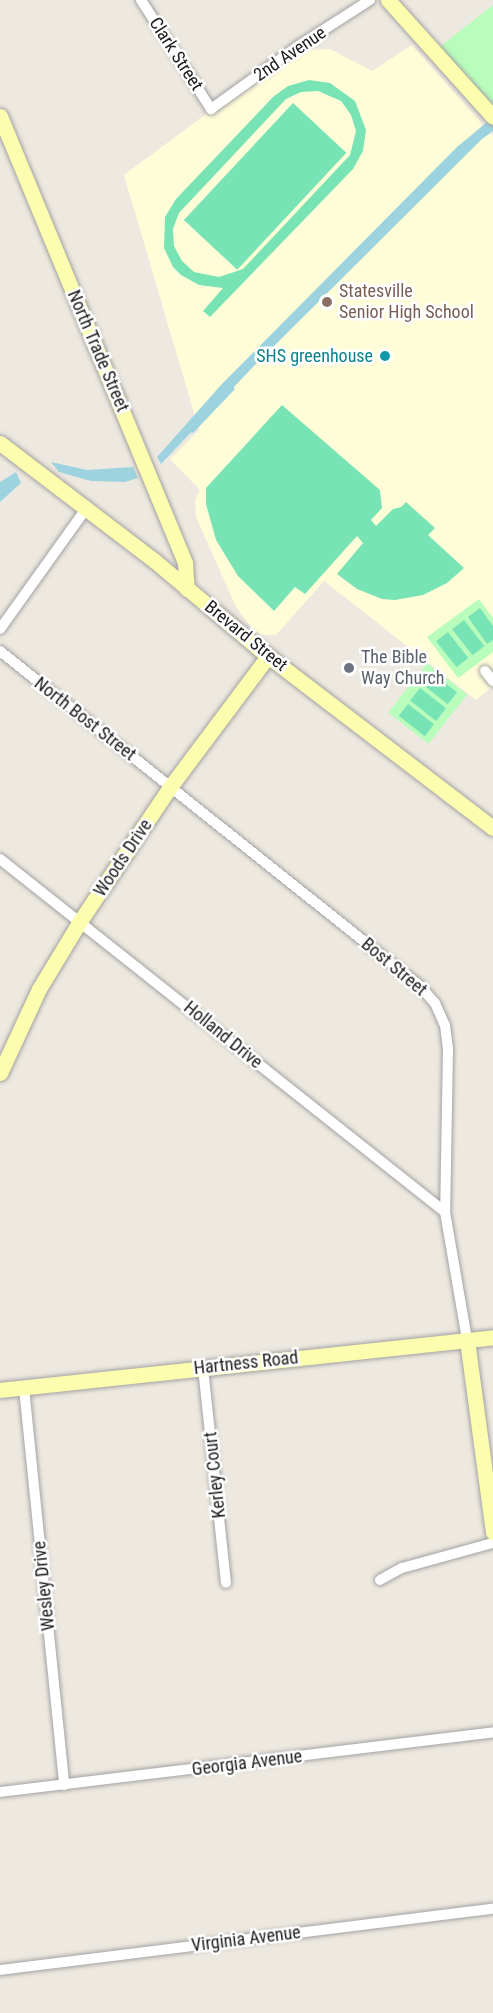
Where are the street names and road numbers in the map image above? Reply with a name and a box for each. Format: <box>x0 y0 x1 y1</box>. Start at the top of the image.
street label: Clark Street <box>144 13 208 95</box>
street label: 2nd Avenue <box>250 22 330 86</box>
street label: North Trade Street <box>63 287 133 415</box>
street label: Brevard Street <box>200 596 292 676</box>
street label: North Bost Street <box>30 673 140 765</box>
street label: Woods Drive <box>89 815 157 901</box>
street label: Bost Street <box>357 933 431 1001</box>
street label: Holland Drive <box>179 997 267 1073</box>
street label: Hartness Road <box>193 1347 299 1379</box>
street label: Kerley Court <box>200 1431 230 1519</box>
street label: Wesley Drive <box>29 1540 59 1632</box>
street label: Georgia Avenue <box>191 1746 303 1780</box>
street label: Virginia Avenue <box>190 1922 302 1956</box>

